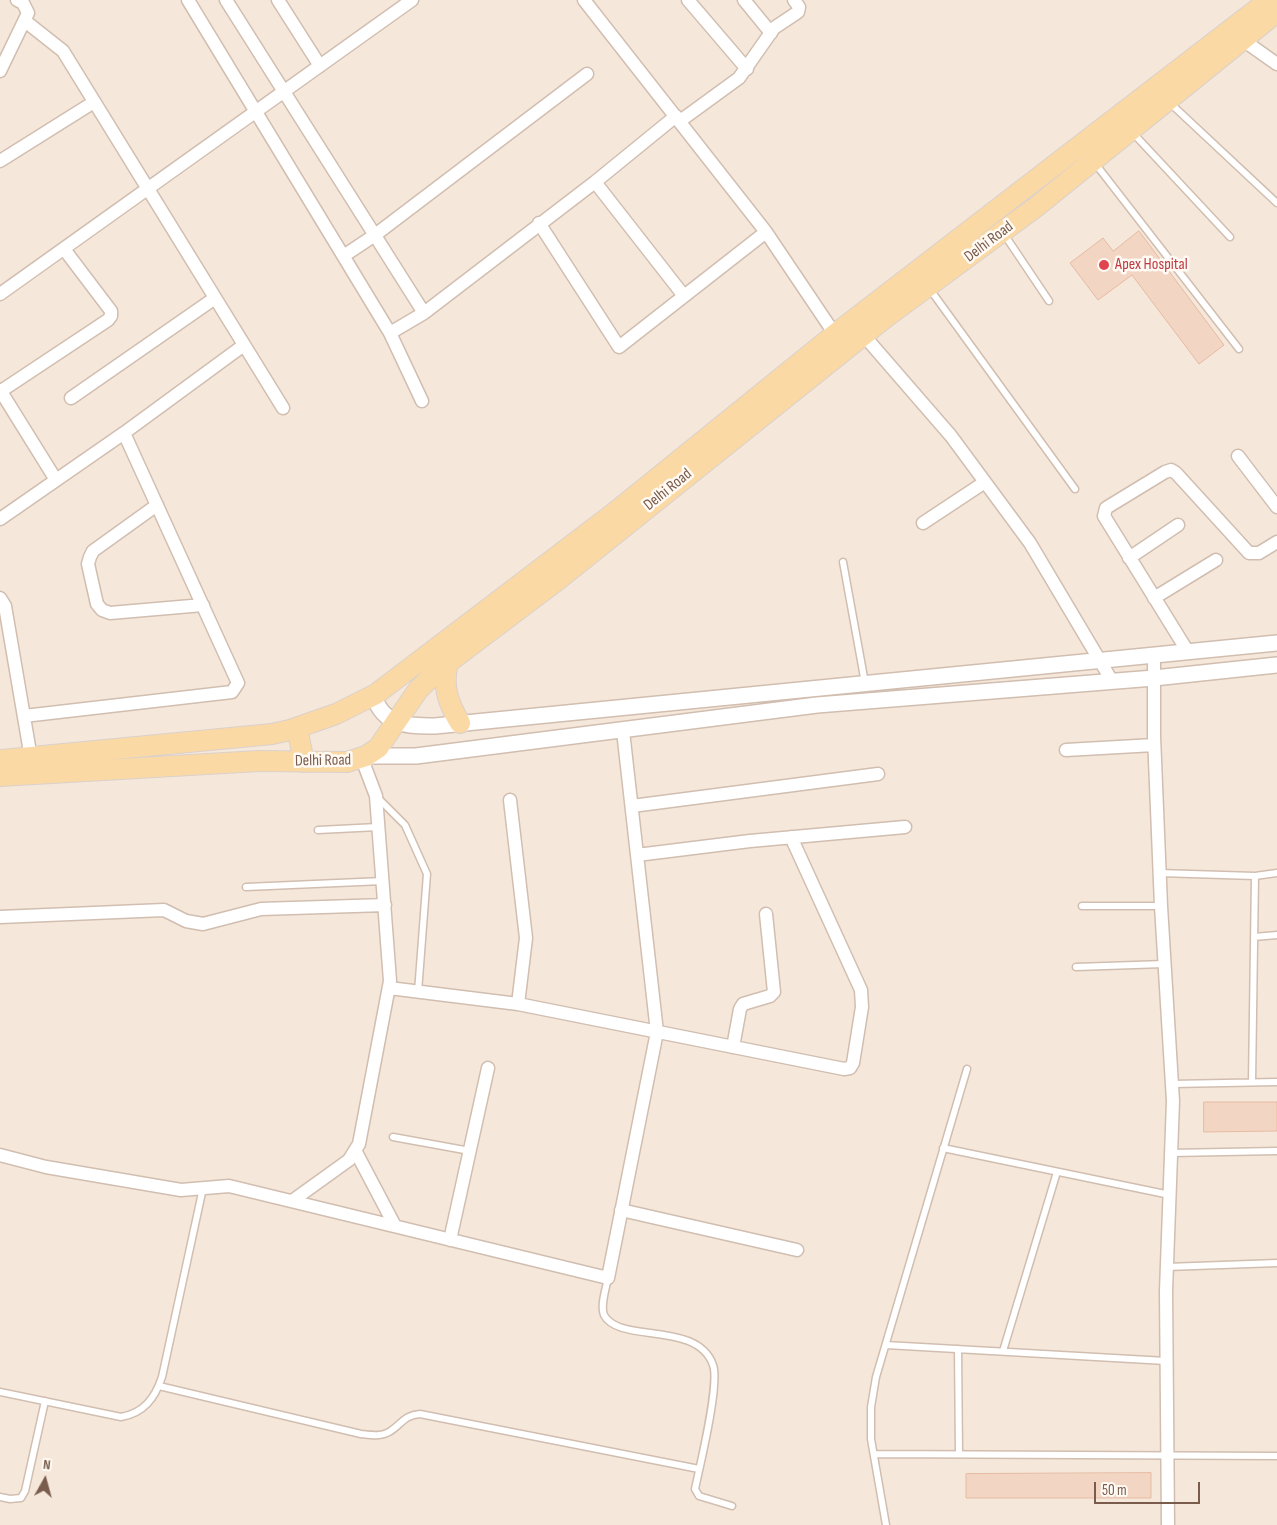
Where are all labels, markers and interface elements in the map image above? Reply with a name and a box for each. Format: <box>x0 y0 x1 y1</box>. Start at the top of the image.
street label: Delhi Road <box>961 217 1017 267</box>
place label: Apex Hospital <box>1115 255 1188 275</box>
marker: Apex Hospital <box>1097 258 1111 272</box>
street label: Delhi Road <box>640 465 696 515</box>
street label: Delhi Road <box>295 751 351 771</box>
north arrow <box>20 1455 70 1505</box>
text: N <box>42 1456 52 1474</box>
scale bar <box>1097 1472 1203 1504</box>
text: 50 m <box>1102 1481 1127 1500</box>

